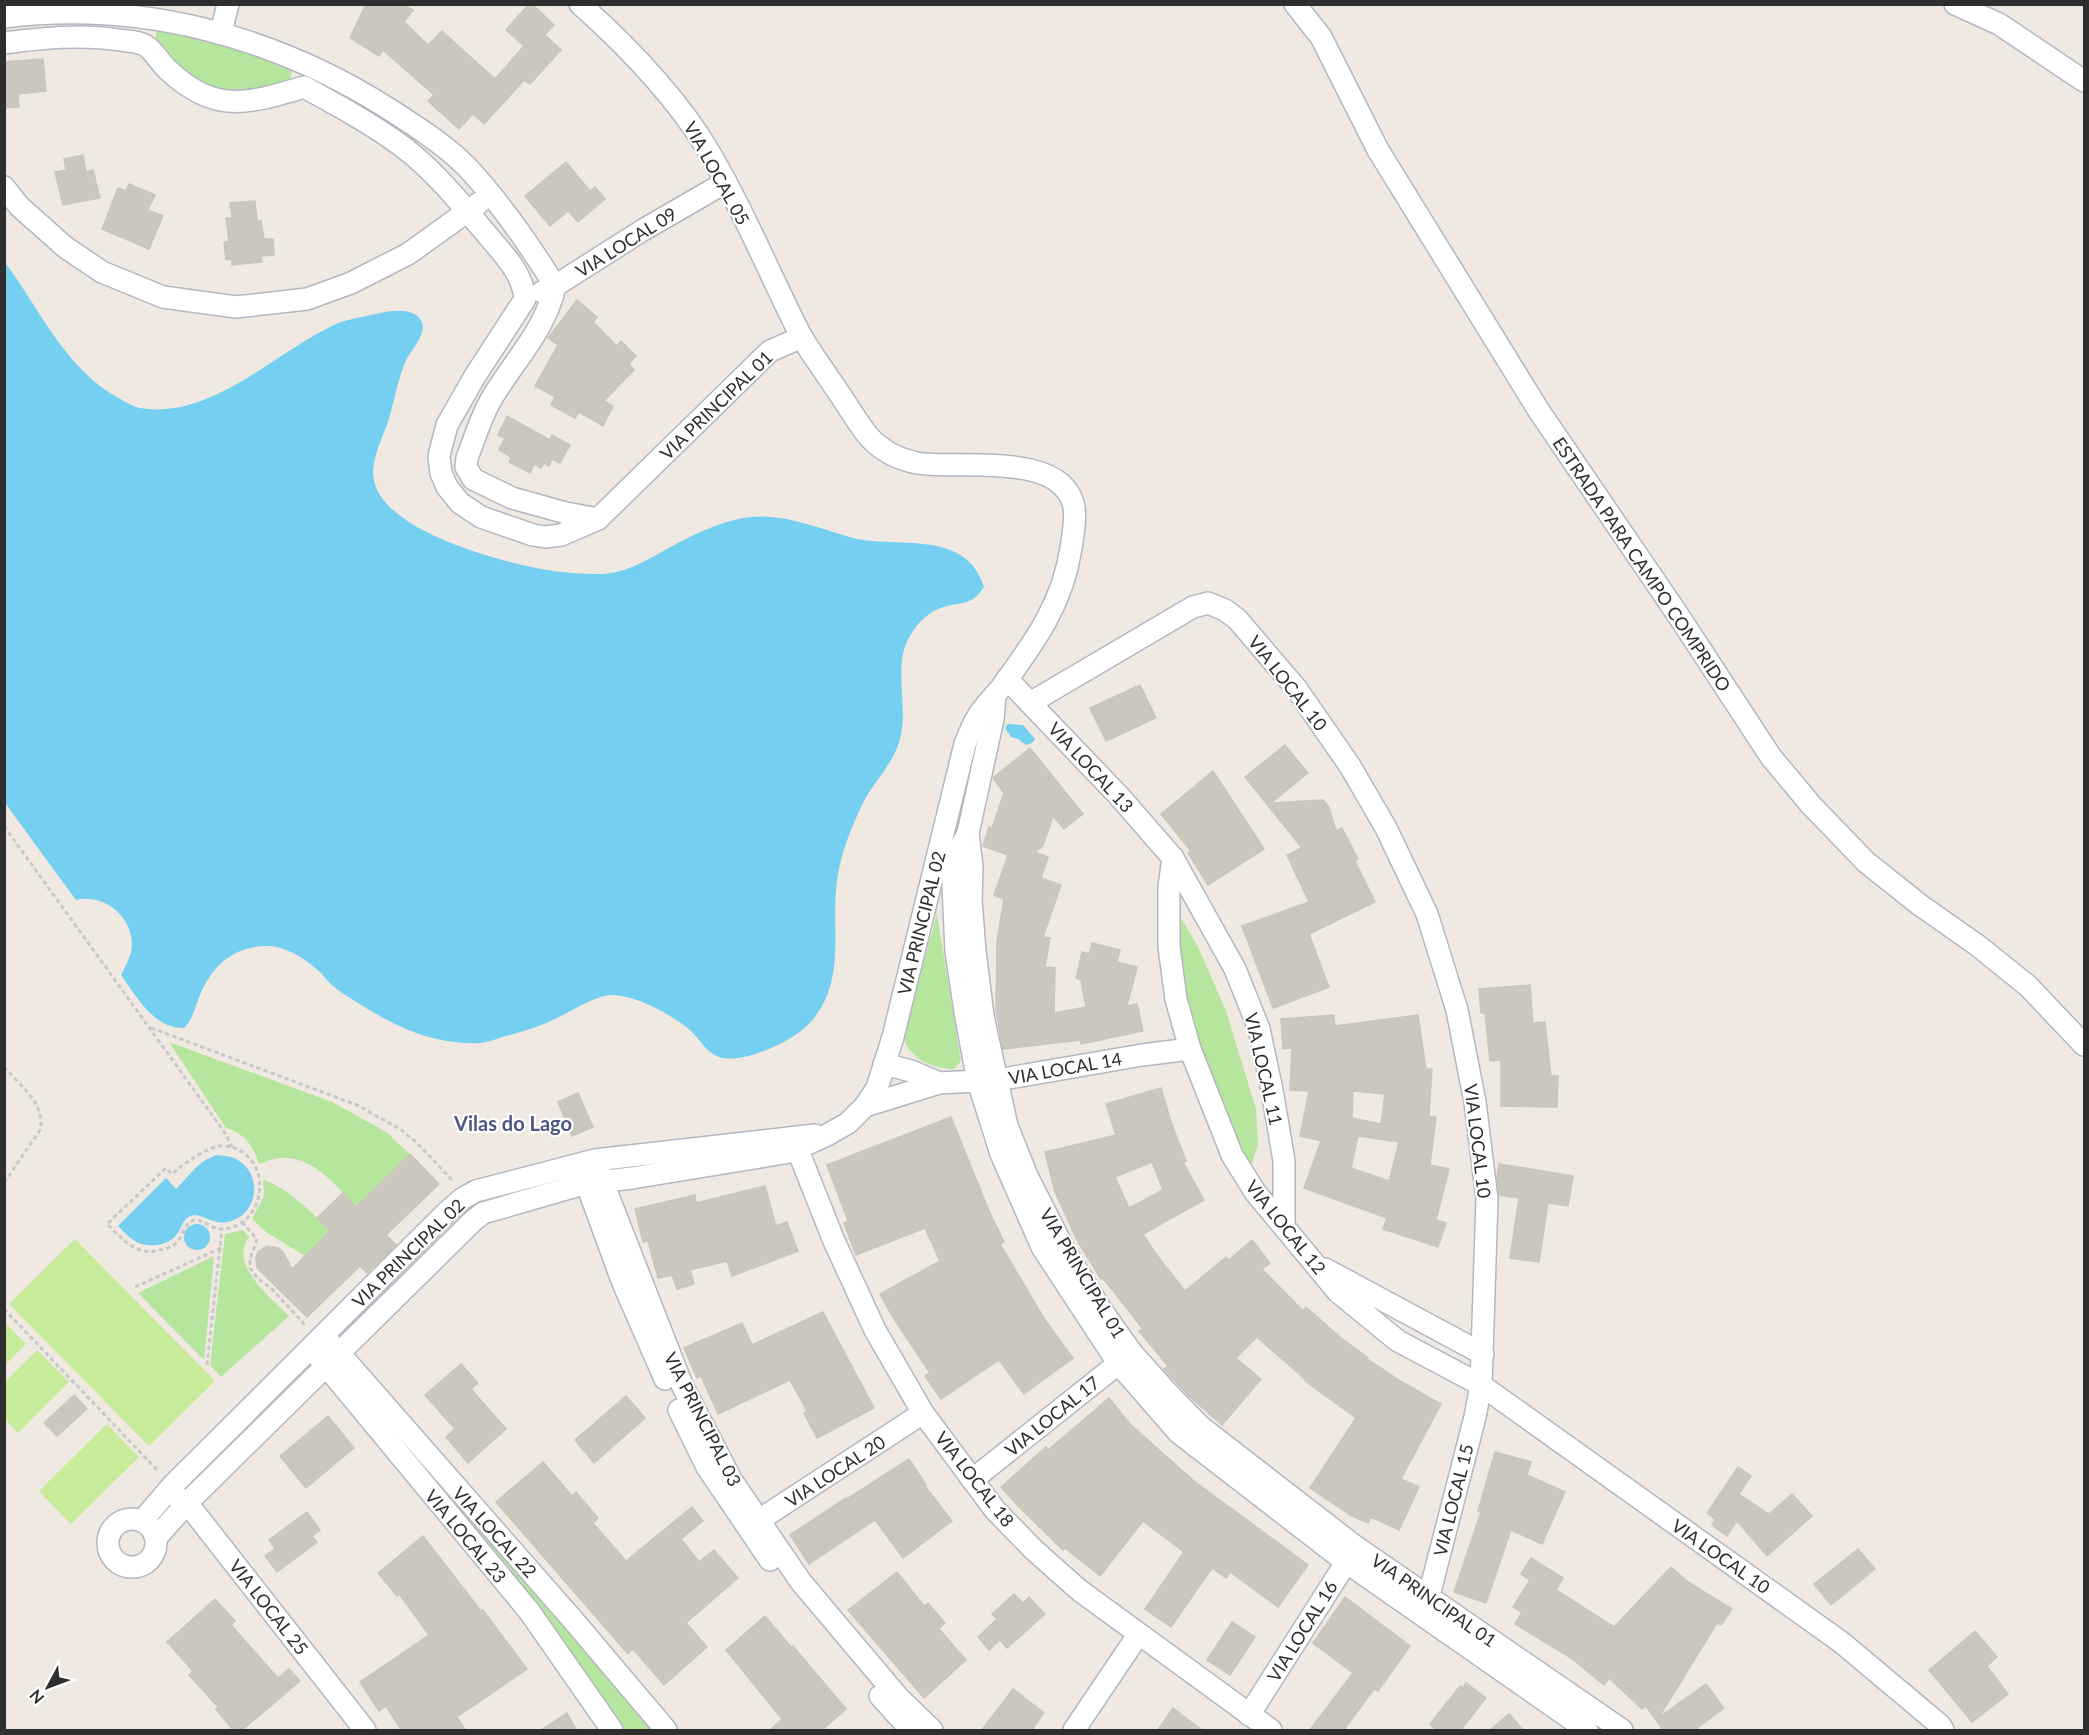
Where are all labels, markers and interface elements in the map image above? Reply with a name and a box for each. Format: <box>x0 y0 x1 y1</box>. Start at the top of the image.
street label: VIA LOCAL 05 <box>680 117 754 229</box>
street label: VIA LOCAL 09 <box>571 202 681 282</box>
street label: VIA PRINCIPAL 01 <box>655 346 777 464</box>
street label: ESTRADA PARA CAMPO COMPRIDO <box>1548 433 1736 695</box>
street label: VIA LOCAL 10 <box>1244 631 1332 735</box>
street label: VIA LOCAL 13 <box>1044 717 1138 817</box>
street label: VIA PRINCIPAL 02 <box>892 849 950 997</box>
street label: VIA LOCAL 11 <box>1240 1011 1288 1127</box>
street label: VIA LOCAL 14 <box>1007 1047 1123 1089</box>
street label: VIA LOCAL 10 <box>1460 1083 1496 1199</box>
district label: Vilas do Lago <box>453 1111 572 1135</box>
street label: VIA LOCAL 12 <box>1241 1175 1331 1279</box>
street label: VIA PRINCIPAL 02 <box>347 1194 469 1312</box>
street label: VIA PRINCIPAL 01 <box>1036 1204 1130 1342</box>
street label: VIA PRINCIPAL 03 <box>660 1348 746 1490</box>
street label: VIA LOCAL 17 <box>1000 1371 1104 1461</box>
street label: VIA LOCAL 18 <box>931 1427 1019 1531</box>
street label: VIA LOCAL 20 <box>781 1430 889 1512</box>
street label: VIA LOCAL 15 <box>1428 1442 1478 1558</box>
street label: VIA LOCAL 22 <box>448 1482 542 1582</box>
street label: VIA LOCAL 23 <box>421 1485 511 1587</box>
street label: VIA LOCAL 10 <box>1668 1514 1774 1598</box>
street label: VIA PRINCIPAL 01 <box>1367 1549 1501 1651</box>
street label: VIA LOCAL 25 <box>225 1555 313 1659</box>
street label: VIA LOCAL 16 <box>1262 1576 1342 1686</box>
north arrow <box>18 1657 78 1717</box>
text: N <box>25 1686 48 1708</box>

